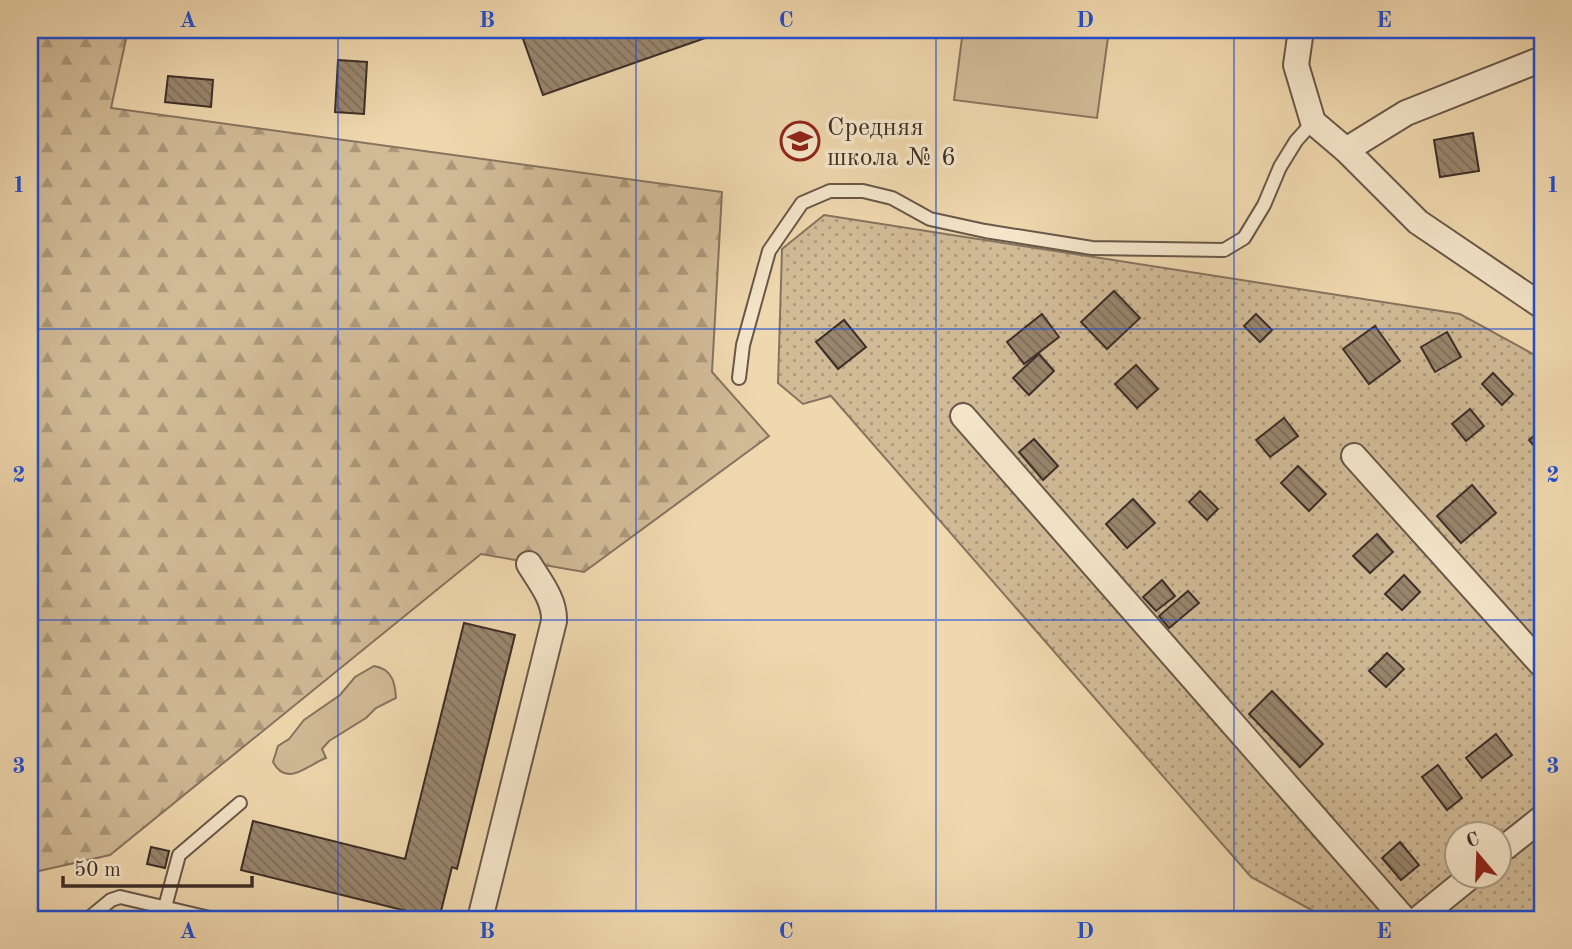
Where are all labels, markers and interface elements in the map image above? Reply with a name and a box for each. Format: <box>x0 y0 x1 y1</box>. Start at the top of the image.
text: A <box>179 9 197 32</box>
text: B <box>479 9 495 32</box>
text: C <box>778 9 794 32</box>
text: D <box>1076 9 1094 32</box>
text: E <box>1376 9 1392 32</box>
place label: Средняя школа № 6 <box>827 115 956 171</box>
school or university icon: Средняя школа № 6 <box>779 120 821 162</box>
text: 1 <box>12 174 26 197</box>
text: 1 <box>1546 174 1560 197</box>
text: 2 <box>12 464 26 487</box>
text: 2 <box>1546 464 1560 487</box>
text: 3 <box>12 755 26 778</box>
text: 3 <box>1546 755 1560 778</box>
north arrow <box>1442 820 1512 890</box>
text: С <box>1464 830 1482 852</box>
scale bar <box>63 844 252 888</box>
text: 50 m <box>74 860 121 881</box>
text: A <box>179 920 197 943</box>
text: B <box>479 920 495 943</box>
text: C <box>778 920 794 943</box>
text: D <box>1076 920 1094 943</box>
text: E <box>1376 920 1392 943</box>

